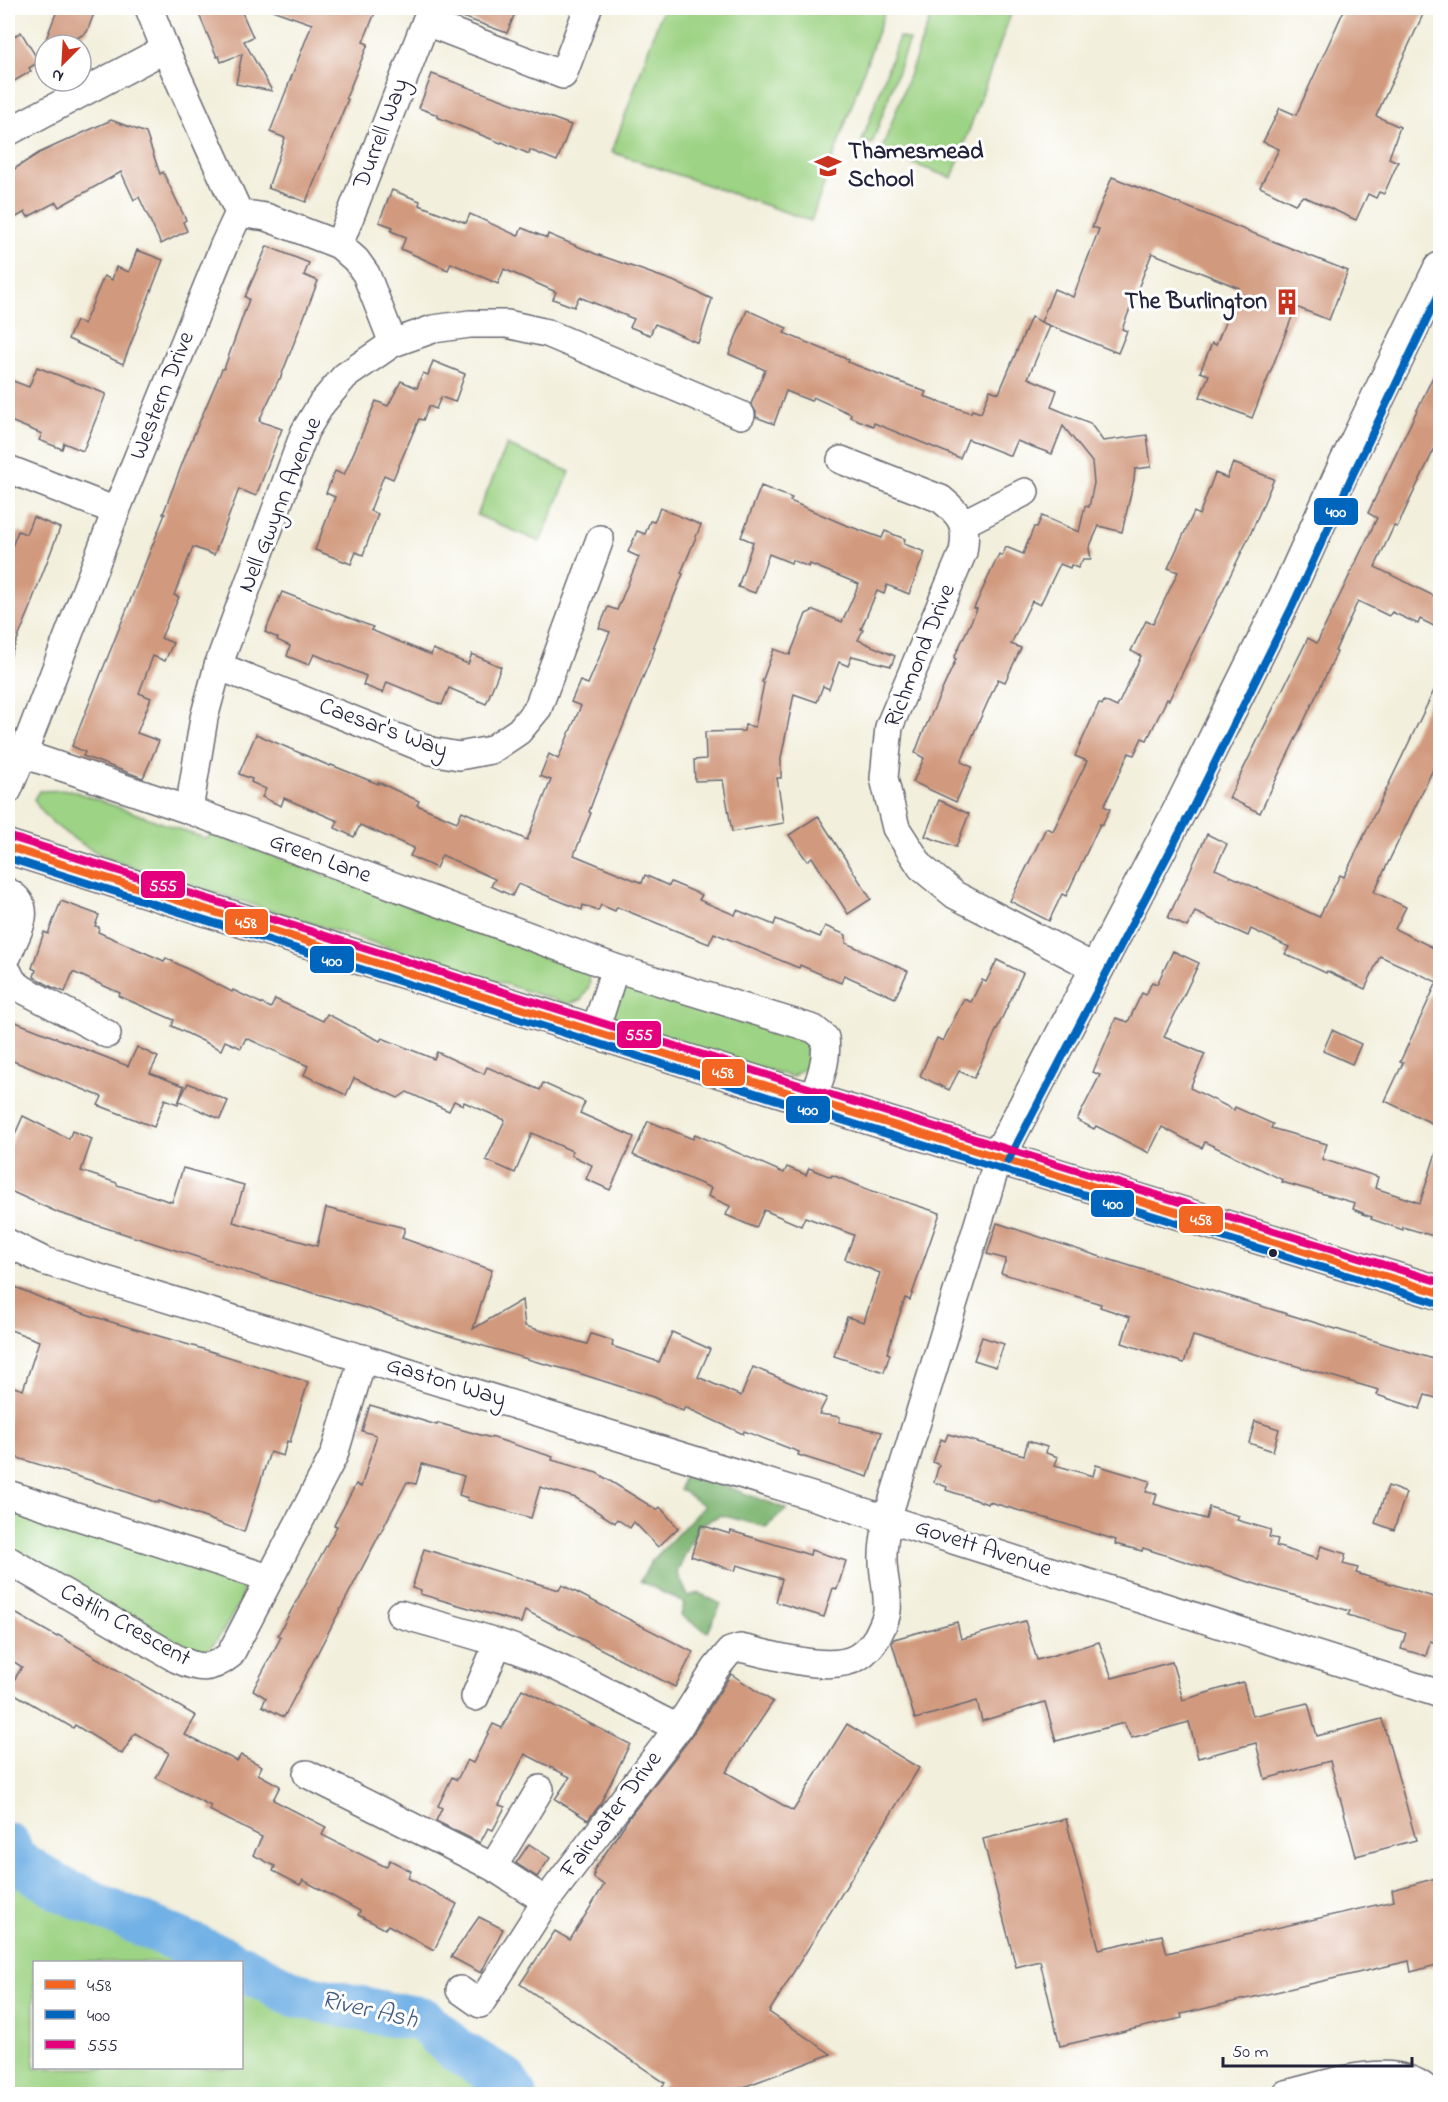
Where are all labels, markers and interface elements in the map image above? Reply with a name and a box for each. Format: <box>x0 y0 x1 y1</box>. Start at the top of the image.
north arrow <box>33 33 93 93</box>
text: N <box>48 62 68 88</box>
street label: Durrell Way <box>345 74 420 196</box>
place label: Thamesmead School <box>848 135 984 198</box>
school or university icon: Thamesmead School <box>813 151 843 181</box>
place label: The Burlington <box>1124 285 1267 321</box>
building icon: The Burlington <box>1272 287 1302 317</box>
street label: Western Drive <box>121 326 205 466</box>
street label: Nell Gwynn Avenue <box>230 412 333 598</box>
line badge: 400 <box>1313 497 1359 526</box>
text: 400 <box>1325 501 1346 525</box>
street label: Richmond Drive <box>876 579 966 733</box>
street label: Caesar's Way <box>313 689 452 769</box>
street label: Green Lane <box>264 824 376 894</box>
line badge: 555 <box>140 870 186 899</box>
text: 555 <box>149 875 178 899</box>
line badge: 458 <box>224 908 269 936</box>
text: 458 <box>234 912 257 936</box>
line badge: 400 <box>309 945 355 974</box>
text: 400 <box>321 950 342 974</box>
line badge: 555 <box>616 1020 662 1049</box>
text: 555 <box>625 1024 654 1048</box>
line badge: 458 <box>701 1058 746 1087</box>
text: 458 <box>711 1062 734 1086</box>
line badge: 400 <box>785 1095 831 1124</box>
text: 400 <box>797 1099 818 1123</box>
line badge: 400 <box>1090 1189 1135 1218</box>
text: 400 <box>1102 1193 1123 1217</box>
line badge: 458 <box>1178 1205 1224 1234</box>
text: 458 <box>1189 1209 1212 1233</box>
unlabelled marker <box>1267 1247 1279 1259</box>
street label: Gaston Way <box>382 1348 510 1419</box>
street label: Govett Avenue <box>910 1510 1056 1588</box>
street label: Catlin Crescent <box>53 1575 197 1677</box>
street label: Fairwater Drive <box>552 1744 672 1887</box>
legend <box>33 1961 243 2069</box>
text: 458 <box>87 1974 112 2000</box>
water label: River Ash <box>317 1981 421 2041</box>
text: 400 <box>87 2004 110 2030</box>
scale bar <box>1223 2030 1412 2068</box>
text: 555 <box>87 2034 118 2060</box>
text: 50 m <box>1232 2040 1269 2066</box>

